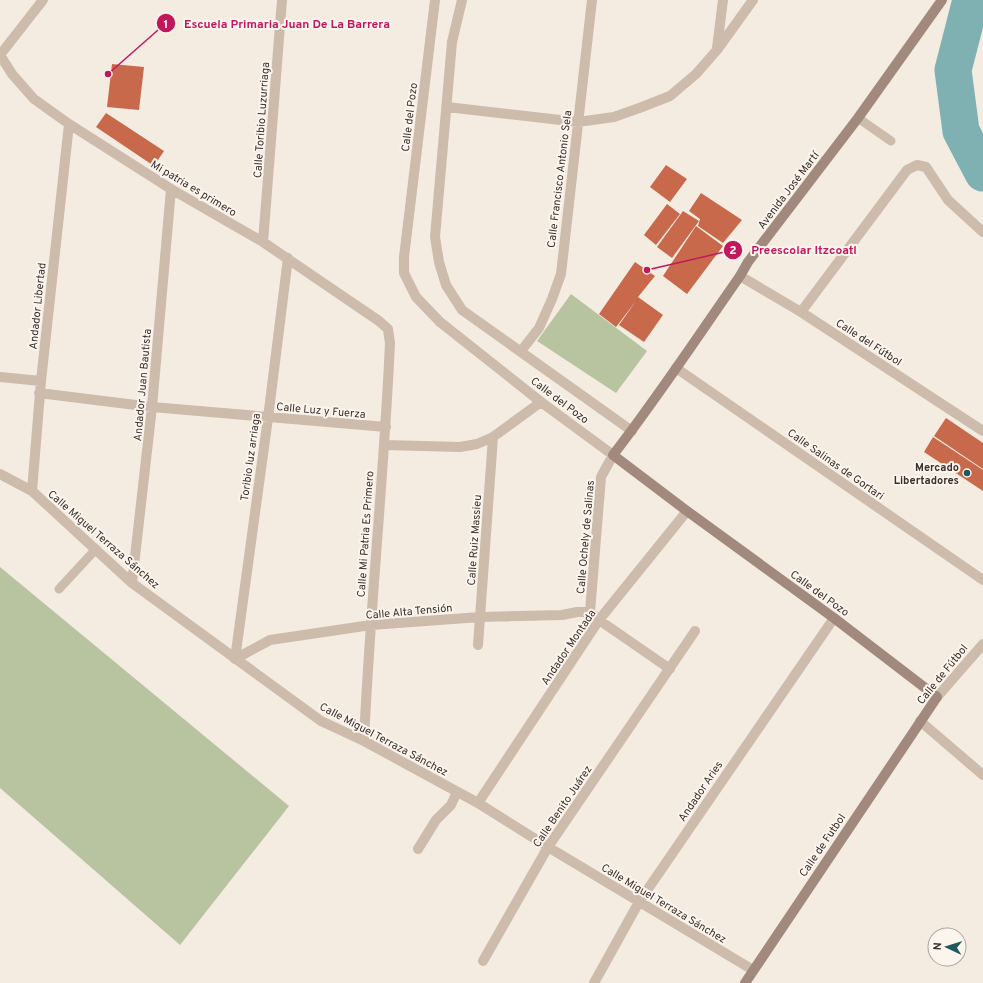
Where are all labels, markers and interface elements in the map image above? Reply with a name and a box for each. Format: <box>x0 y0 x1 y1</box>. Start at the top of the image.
callout: Escuela Primaria Juan De La Barrera <box>156 11 398 35</box>
text: 1 <box>164 17 168 33</box>
text: Escuela Primaria Juan De La Barrera <box>184 17 390 33</box>
street label: Calle Toribio Luzurriaga <box>251 61 273 179</box>
street label: Calle del Pozo <box>399 82 421 152</box>
street label: Calle Francisco Antonio Sela <box>545 109 575 249</box>
street label: Avenida José Martí <box>755 148 823 232</box>
street label: Mi patria es primero <box>148 158 239 220</box>
callout: Preescolar Itzcoatl <box>723 238 865 262</box>
text: 2 <box>729 243 737 259</box>
text: Preescolar Itzcoatl <box>751 243 857 259</box>
street label: Andador Libertad <box>26 262 50 350</box>
street label: Calle del Fútbol <box>833 316 904 369</box>
street label: Andador Juan Bautista <box>131 328 155 442</box>
street label: Calle del Pozo <box>528 374 591 427</box>
street label: Calle Luz y Fuerza <box>276 400 366 422</box>
street label: Toribio luz arriaga <box>238 412 264 502</box>
street label: Calle Salinas de Gortari <box>784 426 886 503</box>
place label: Mercado Libertadores <box>894 461 959 488</box>
marker: Mercado Libertadores <box>962 468 972 478</box>
street label: Calle Mi Patria Es Primero <box>355 470 377 598</box>
street label: Calle Ochely de Salinas <box>574 480 598 595</box>
street label: Calle Miguel Terraza Sánchez <box>45 487 162 592</box>
street label: Calle Ruiz Massieu <box>465 494 485 586</box>
street label: Calle del Pozo <box>787 568 852 620</box>
street label: Calle Alta Tensión <box>365 601 453 623</box>
street label: Andador Montada <box>538 607 599 688</box>
street label: Calle de Fútbol <box>914 642 971 707</box>
street label: Calle Miguel Terraza Sánchez <box>317 700 450 780</box>
street label: Andador Aries <box>675 759 726 825</box>
street label: Calle Benito Juárez <box>530 763 595 850</box>
street label: Calle de Futbol <box>797 811 849 880</box>
street label: Calle Miguel Terraza Sánchez <box>598 861 729 947</box>
north arrow <box>927 927 967 967</box>
text: N <box>931 942 945 951</box>

